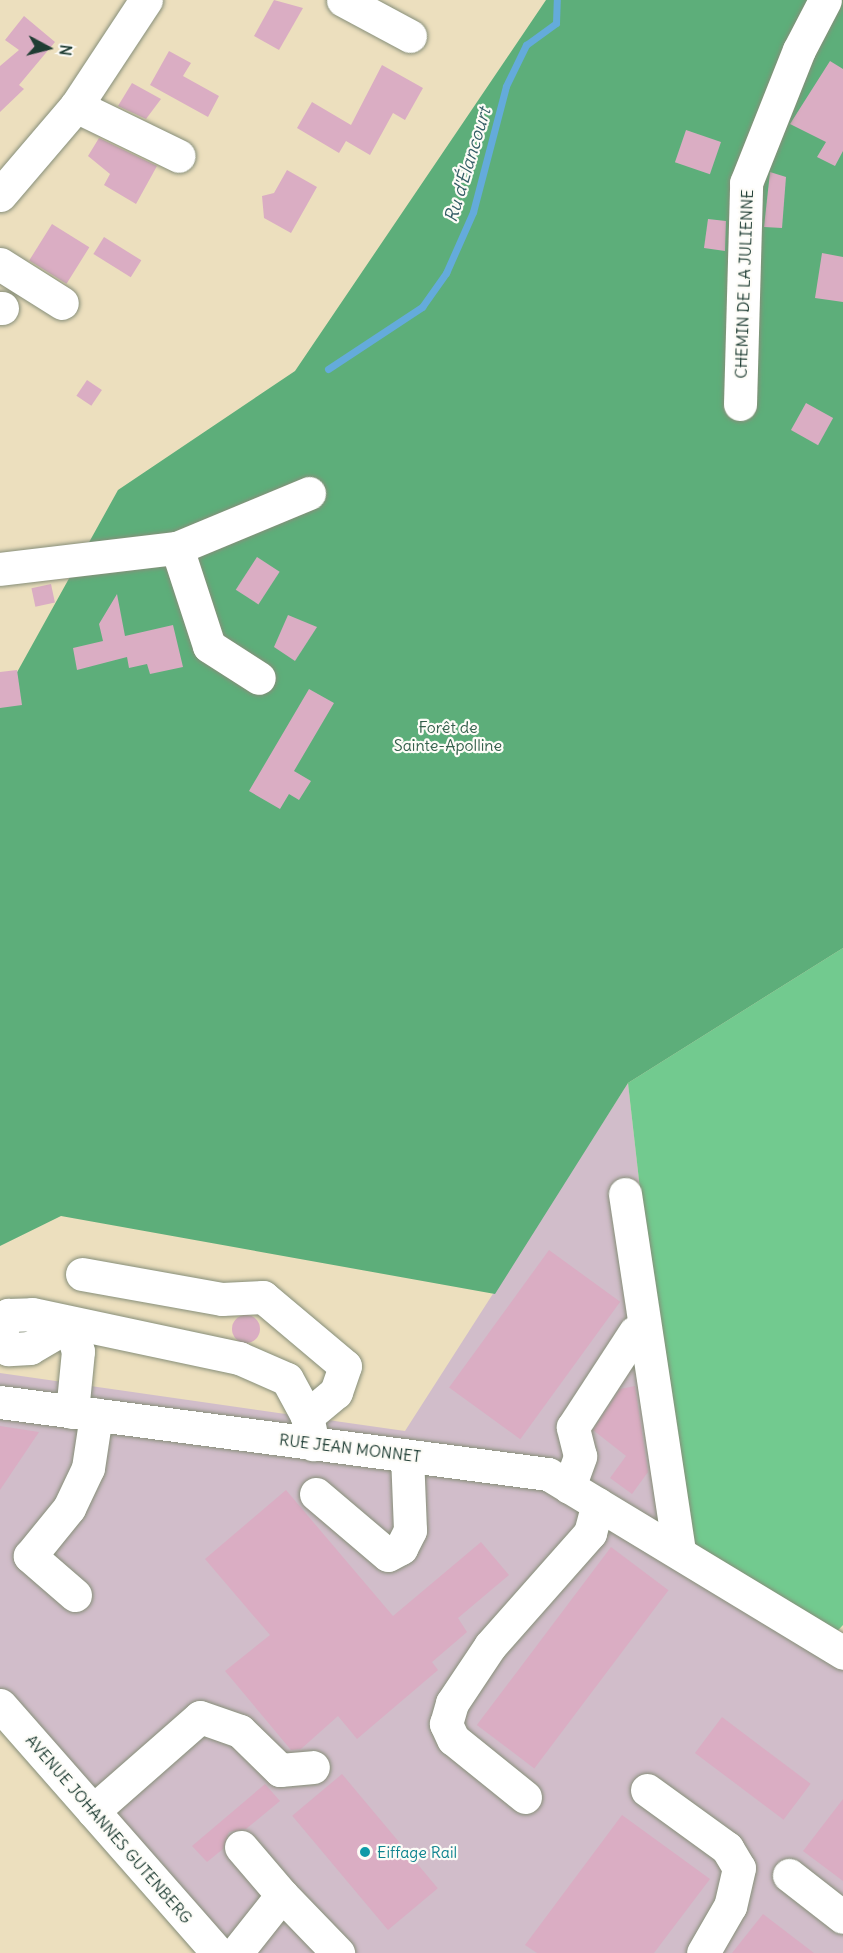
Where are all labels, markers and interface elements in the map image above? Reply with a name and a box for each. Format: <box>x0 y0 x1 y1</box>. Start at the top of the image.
north arrow <box>18 18 78 78</box>
text: N <box>55 43 76 57</box>
water label: Ru d'Élancourt <box>440 105 496 225</box>
street label: CHEMIN DE LA JULIENNE <box>731 189 757 379</box>
park label: Forêt de Sainte-Apolline <box>394 717 502 755</box>
street label: RUE JEAN MONNET <box>278 1430 422 1466</box>
street label: AVENUE JOHANNES GUTENBERG <box>22 1731 196 1927</box>
place label: Eiffage Rail <box>377 1842 457 1862</box>
marker: Eiffage Rail <box>358 1845 372 1859</box>

